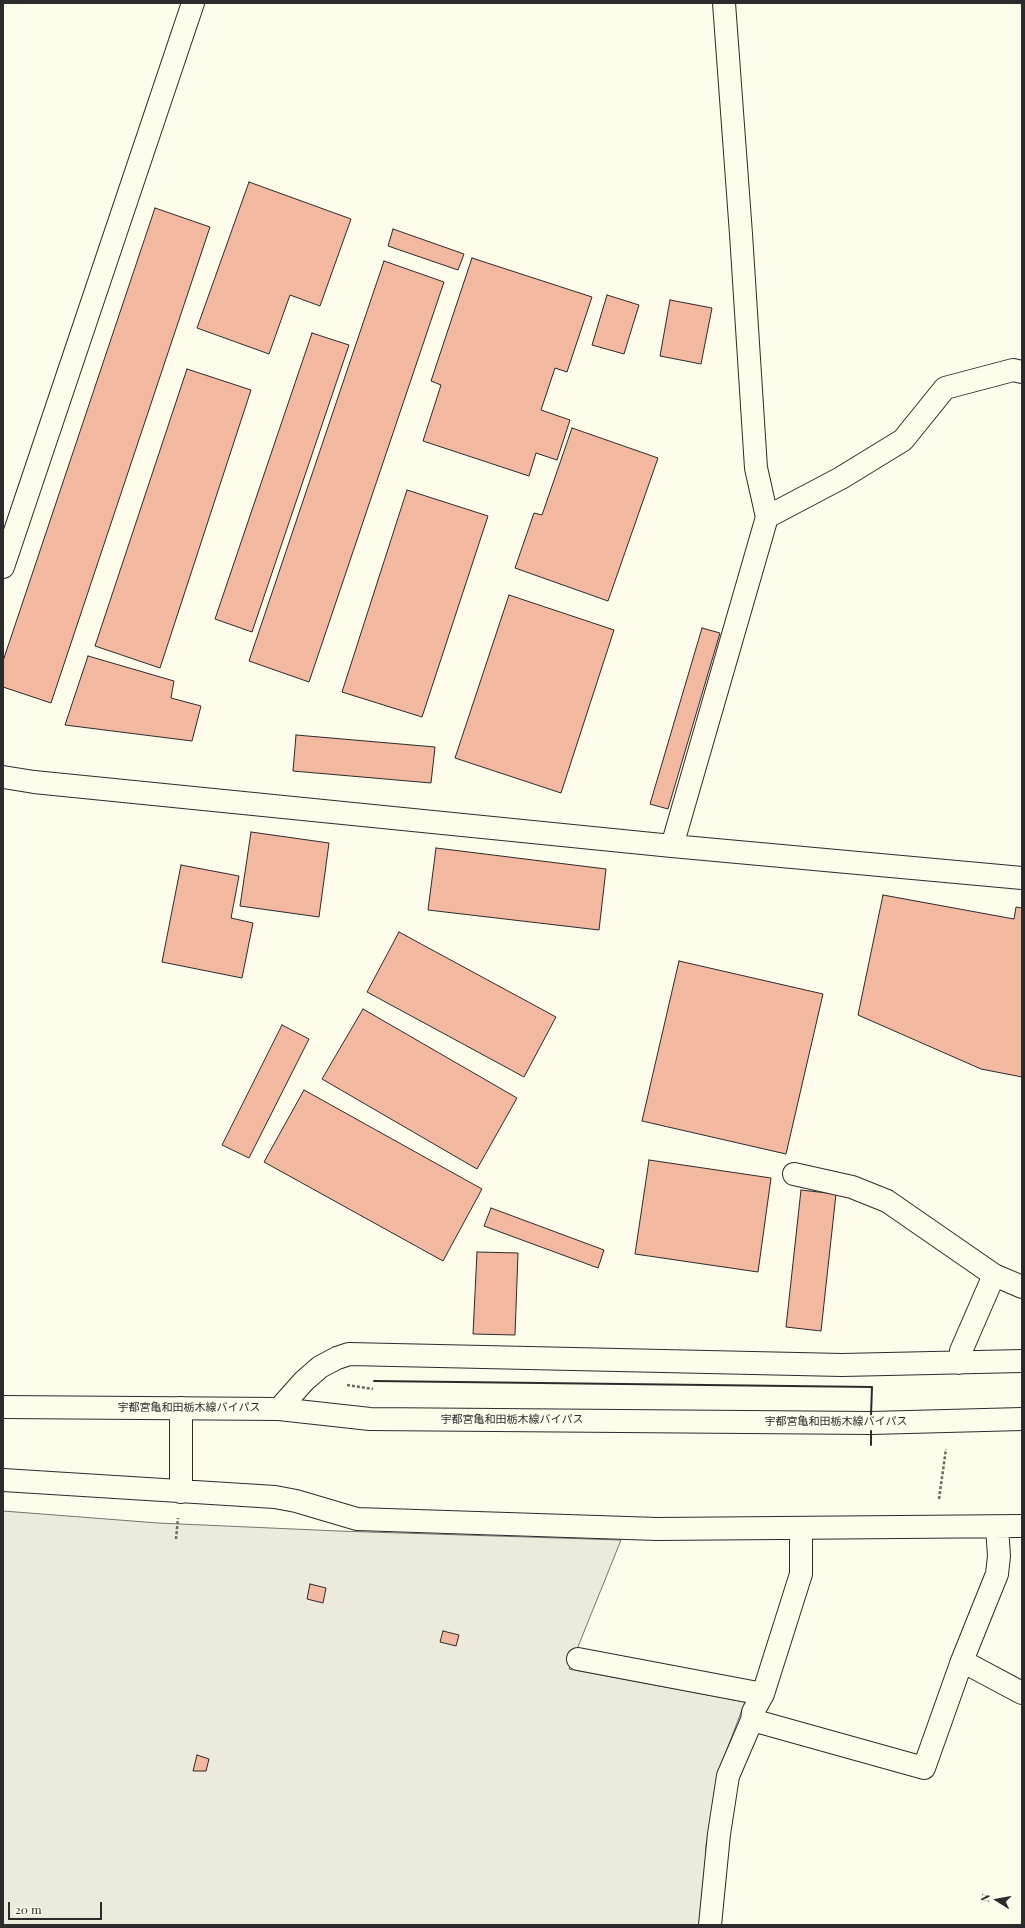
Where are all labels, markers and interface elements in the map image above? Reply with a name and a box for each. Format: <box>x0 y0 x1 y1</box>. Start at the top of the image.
street label: 宇都宮亀和田栃木線バイパス <box>118 1401 260 1415</box>
street label: 宇都宮亀和田栃木線バイパス <box>441 1413 583 1427</box>
street label: 宇都宮亀和田栃木線バイパス <box>765 1415 907 1429</box>
north arrow <box>977 1880 1017 1920</box>
text: N <box>977 1892 993 1903</box>
scale bar <box>10 1894 104 1920</box>
text: 20 m <box>15 1901 42 1917</box>

